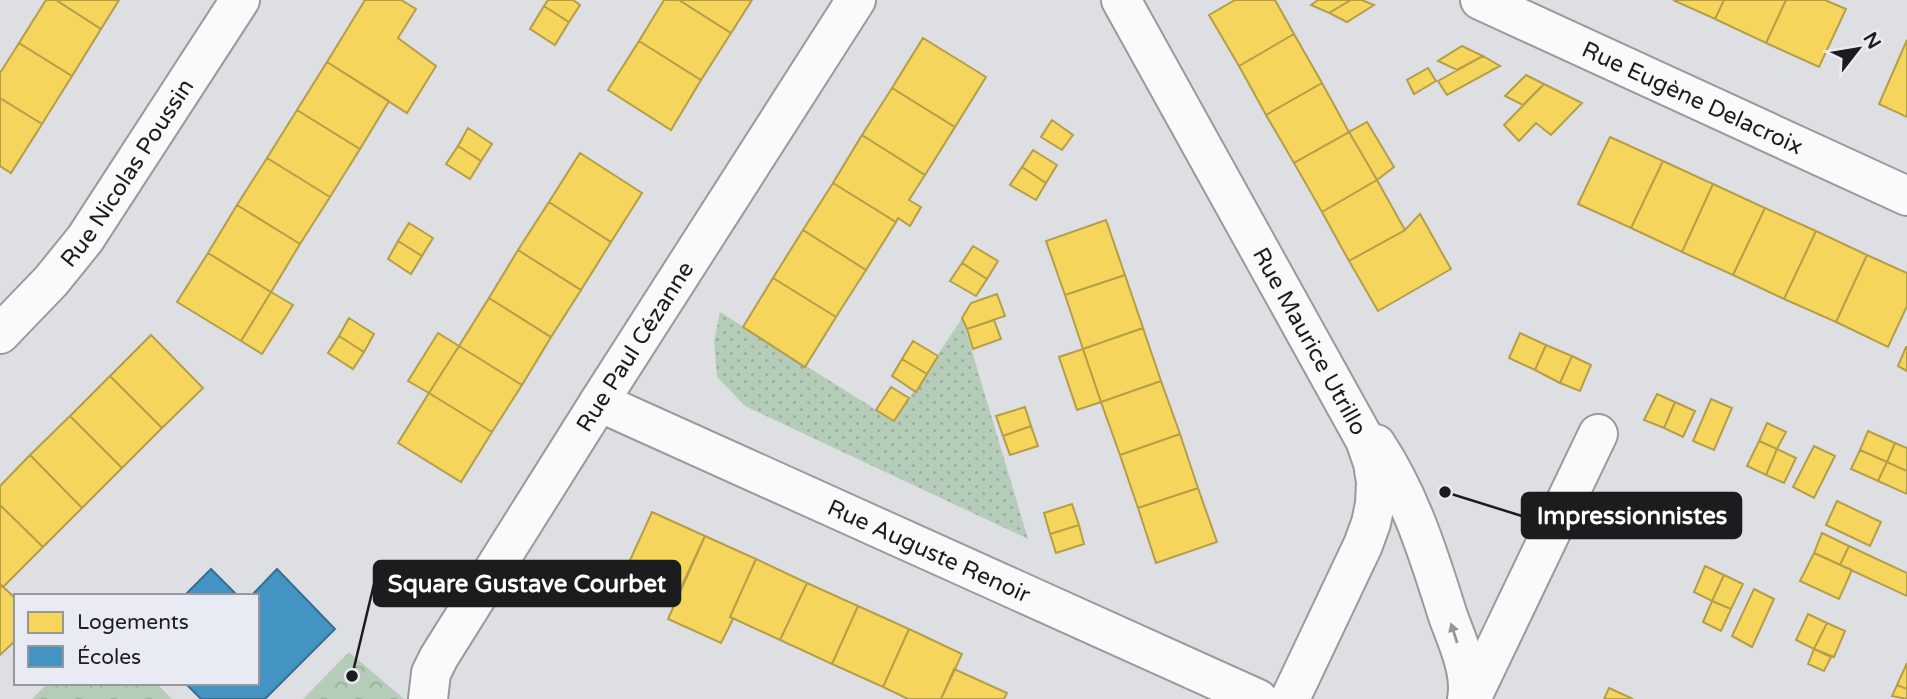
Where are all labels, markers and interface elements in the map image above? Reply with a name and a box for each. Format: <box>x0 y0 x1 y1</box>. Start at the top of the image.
north arrow <box>1823 14 1893 84</box>
text: N <box>1858 29 1885 53</box>
street label: Rue Eugène Delacroix <box>1577 36 1807 161</box>
street label: Rue Nicolas Poussin <box>55 74 200 273</box>
street label: Rue Maurice Utrillo <box>1246 243 1372 440</box>
street label: Rue Paul Cézanne <box>571 256 700 438</box>
callout: Impressionnistes <box>1522 493 1741 538</box>
street label: Rue Auguste Renoir <box>823 494 1035 610</box>
text: Impressionnistes <box>1537 502 1727 531</box>
callout: Square Gustave Courbet <box>374 561 680 606</box>
text: Square Gustave Courbet <box>388 570 667 599</box>
legend <box>14 594 259 685</box>
text: Logements <box>77 610 189 635</box>
one-way arrow <box>1448 622 1459 643</box>
text: Écoles <box>77 645 141 670</box>

